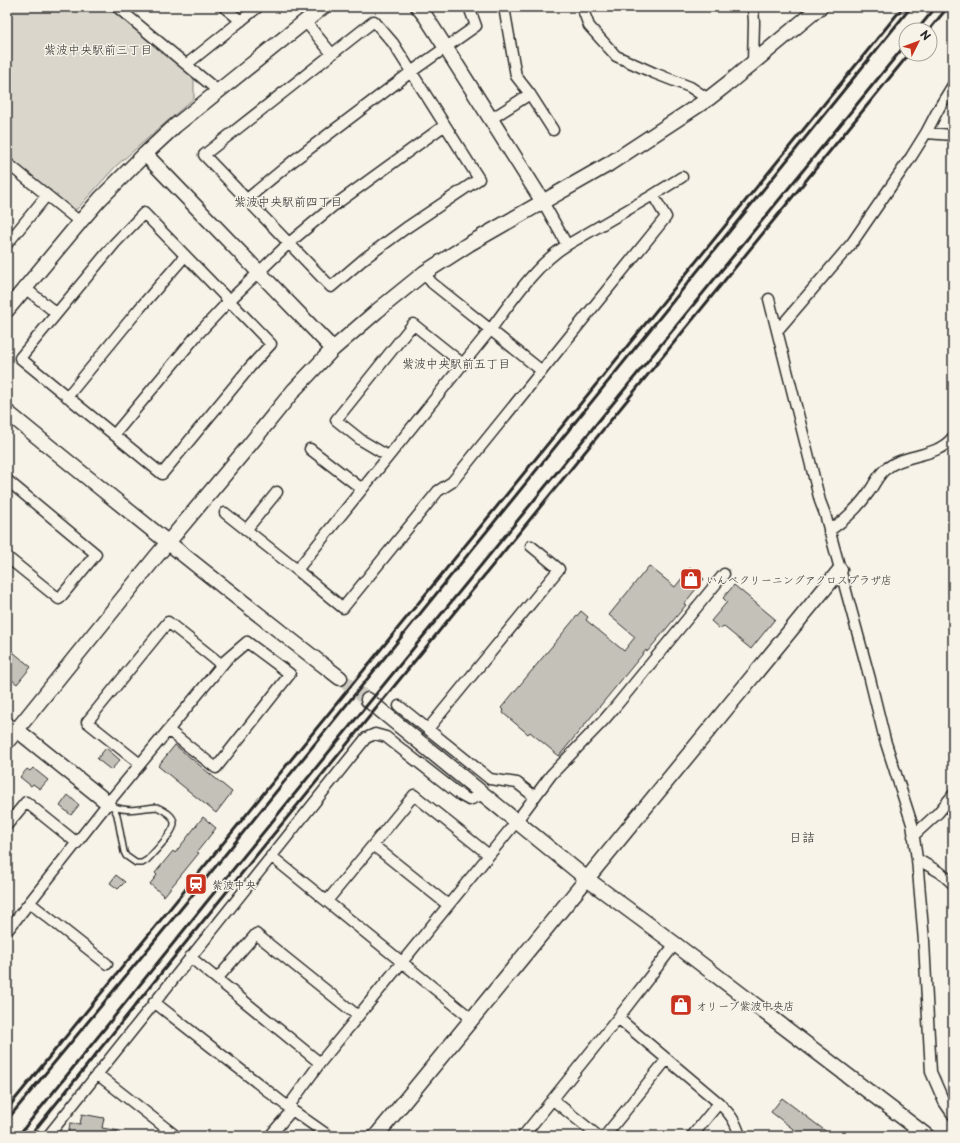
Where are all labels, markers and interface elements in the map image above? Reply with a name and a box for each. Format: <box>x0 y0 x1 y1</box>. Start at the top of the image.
north arrow <box>898 22 938 62</box>
text: N <box>917 26 935 44</box>
district label: 紫波中央駅前三丁目 <box>44 40 152 58</box>
district label: 紫波中央駅前四丁目 <box>234 192 342 210</box>
district label: 紫波中央駅前五丁目 <box>402 354 510 372</box>
shop icon: いんべクリーニングアクロスプラザ店 <box>678 566 704 592</box>
place label: いんべクリーニングアクロスプラザ店 <box>706 571 892 588</box>
district label: 日詰 <box>789 827 815 846</box>
station icon: 紫波中央 <box>183 871 209 897</box>
place label: 紫波中央 <box>212 876 256 893</box>
shop icon: オリーブ紫波中央店 <box>668 992 694 1018</box>
place label: オリーブ紫波中央店 <box>696 997 795 1014</box>

